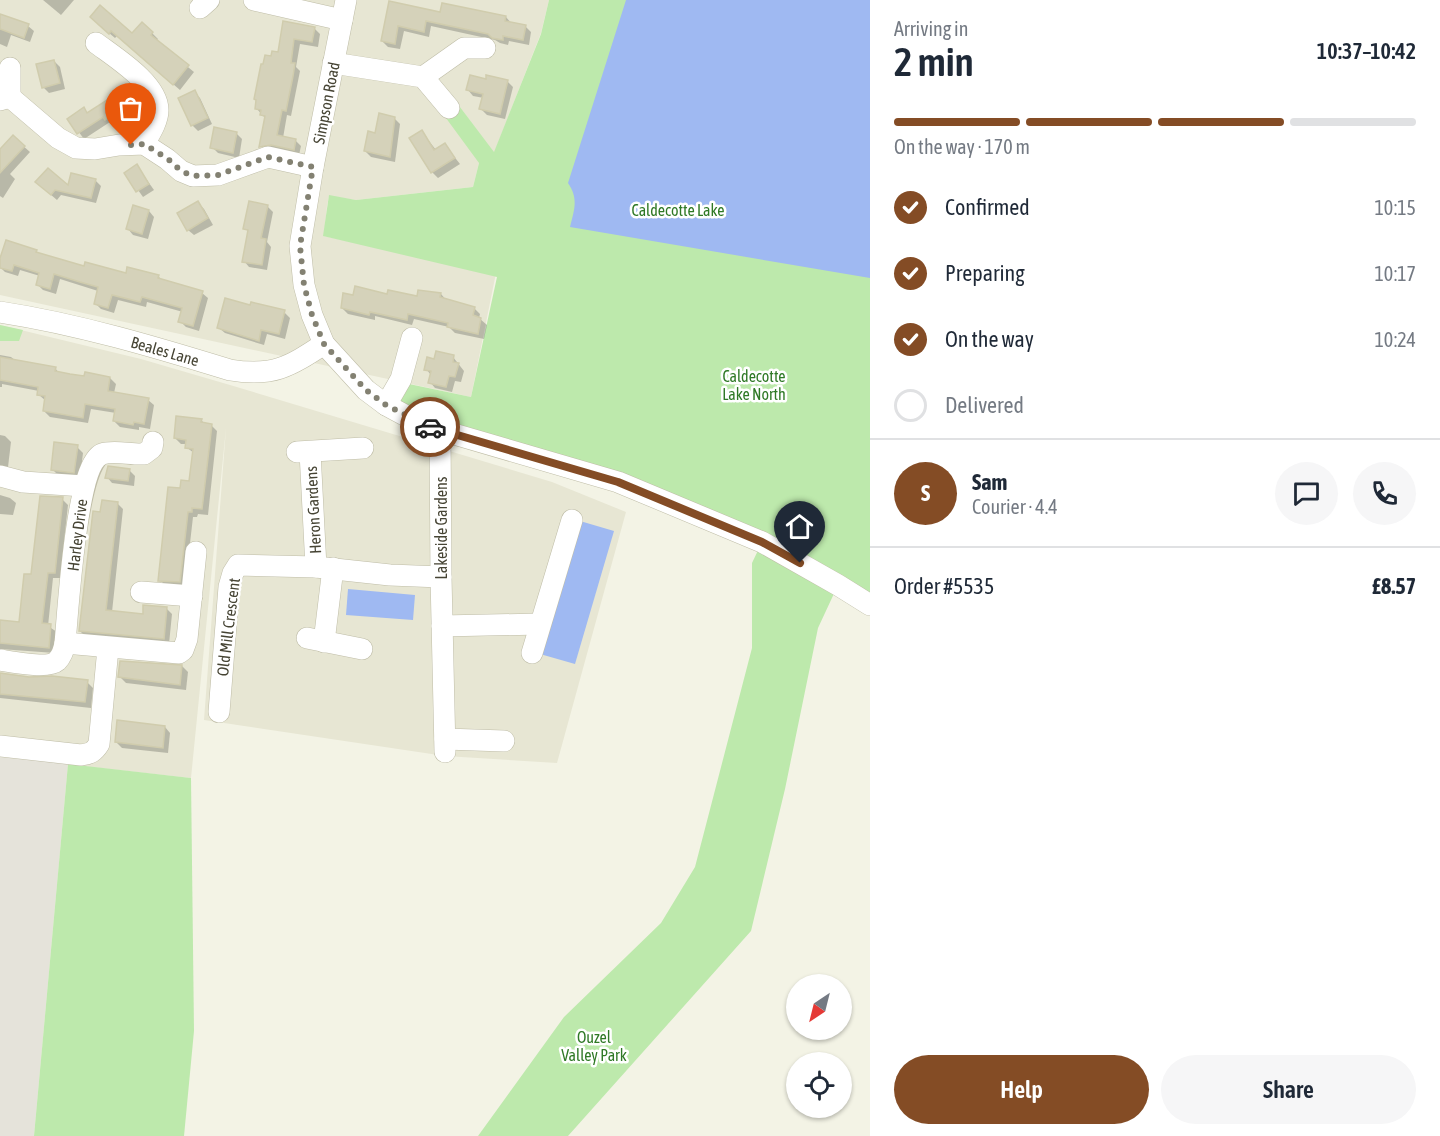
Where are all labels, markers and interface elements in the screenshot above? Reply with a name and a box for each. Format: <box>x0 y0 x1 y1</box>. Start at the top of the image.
text: Arriving in <box>894 17 968 40</box>
text: 10:37–10:42 <box>1317 38 1416 64</box>
text: 2 min <box>894 40 974 84</box>
street label: Simpson Road <box>309 60 344 146</box>
pin <box>105 83 156 145</box>
icon: bag <box>114 92 147 125</box>
text: On the way · 170 m <box>894 135 1030 158</box>
icon: check <box>894 191 927 224</box>
text: Confirmed <box>945 194 1030 220</box>
text: 10:15 <box>1374 196 1416 219</box>
park label: Caldecotte Lake <box>631 201 725 219</box>
icon: check <box>894 257 927 290</box>
text: Preparing <box>945 260 1025 286</box>
text: 10:17 <box>1374 262 1416 285</box>
icon: check <box>894 323 927 356</box>
text: On the way <box>945 326 1034 352</box>
text: 10:24 <box>1374 328 1416 351</box>
street label: Beales Lane <box>129 333 201 369</box>
park label: Caldecotte Lake North <box>722 367 786 403</box>
text: Delivered <box>945 392 1024 418</box>
courier <box>400 397 460 457</box>
icon: car <box>414 411 447 444</box>
button: chat <box>1275 462 1338 525</box>
button: phone <box>1353 462 1416 525</box>
street label: Heron Gardens <box>302 465 324 554</box>
text: Sam <box>972 469 1007 495</box>
street label: Lakeside Gardens <box>432 476 450 579</box>
text: S <box>921 480 930 506</box>
text: Courier · 4.4 <box>972 495 1058 518</box>
street label: Harley Drive <box>64 498 91 572</box>
pin <box>774 501 825 563</box>
icon: home <box>783 510 816 543</box>
text: Order #5535 <box>894 573 994 599</box>
text: £8.57 <box>1372 573 1416 599</box>
street label: Old Mill Crescent <box>213 577 243 677</box>
north arrow <box>786 974 852 1040</box>
map controls <box>786 974 852 1118</box>
park label: Ouzel Valley Park <box>561 1028 627 1065</box>
button: locate <box>786 1052 852 1118</box>
button: Help <box>894 1055 1149 1124</box>
button: Share <box>1161 1055 1416 1124</box>

